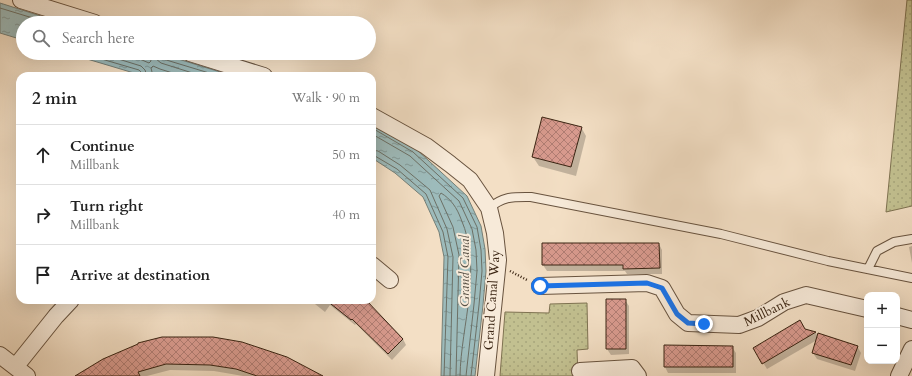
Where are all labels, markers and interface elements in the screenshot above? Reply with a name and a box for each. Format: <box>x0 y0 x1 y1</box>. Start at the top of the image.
search box <box>16 16 376 60</box>
icon: search <box>30 27 52 49</box>
text: Search here <box>62 28 135 48</box>
text: 2 min <box>32 87 77 110</box>
text: Walk · 90 m <box>292 89 360 107</box>
text: Continue <box>70 136 135 156</box>
icon: ahead <box>32 144 54 166</box>
text: 50 m <box>332 146 360 164</box>
text: Millbank <box>70 156 119 174</box>
text: Turn right <box>70 196 143 216</box>
icon: right <box>32 204 54 226</box>
text: 40 m <box>332 206 360 224</box>
text: Millbank <box>70 216 119 234</box>
water label: Grand Canal <box>455 234 474 307</box>
street label: Grand Canal Way <box>480 249 504 351</box>
icon: arrive <box>32 264 54 286</box>
text: Arrive at destination <box>70 265 210 285</box>
route start <box>531 277 549 295</box>
map controls <box>864 292 900 364</box>
button: + <box>864 292 900 328</box>
street label: Millbank <box>741 293 793 331</box>
route end <box>695 315 713 333</box>
button: − <box>864 328 900 364</box>

